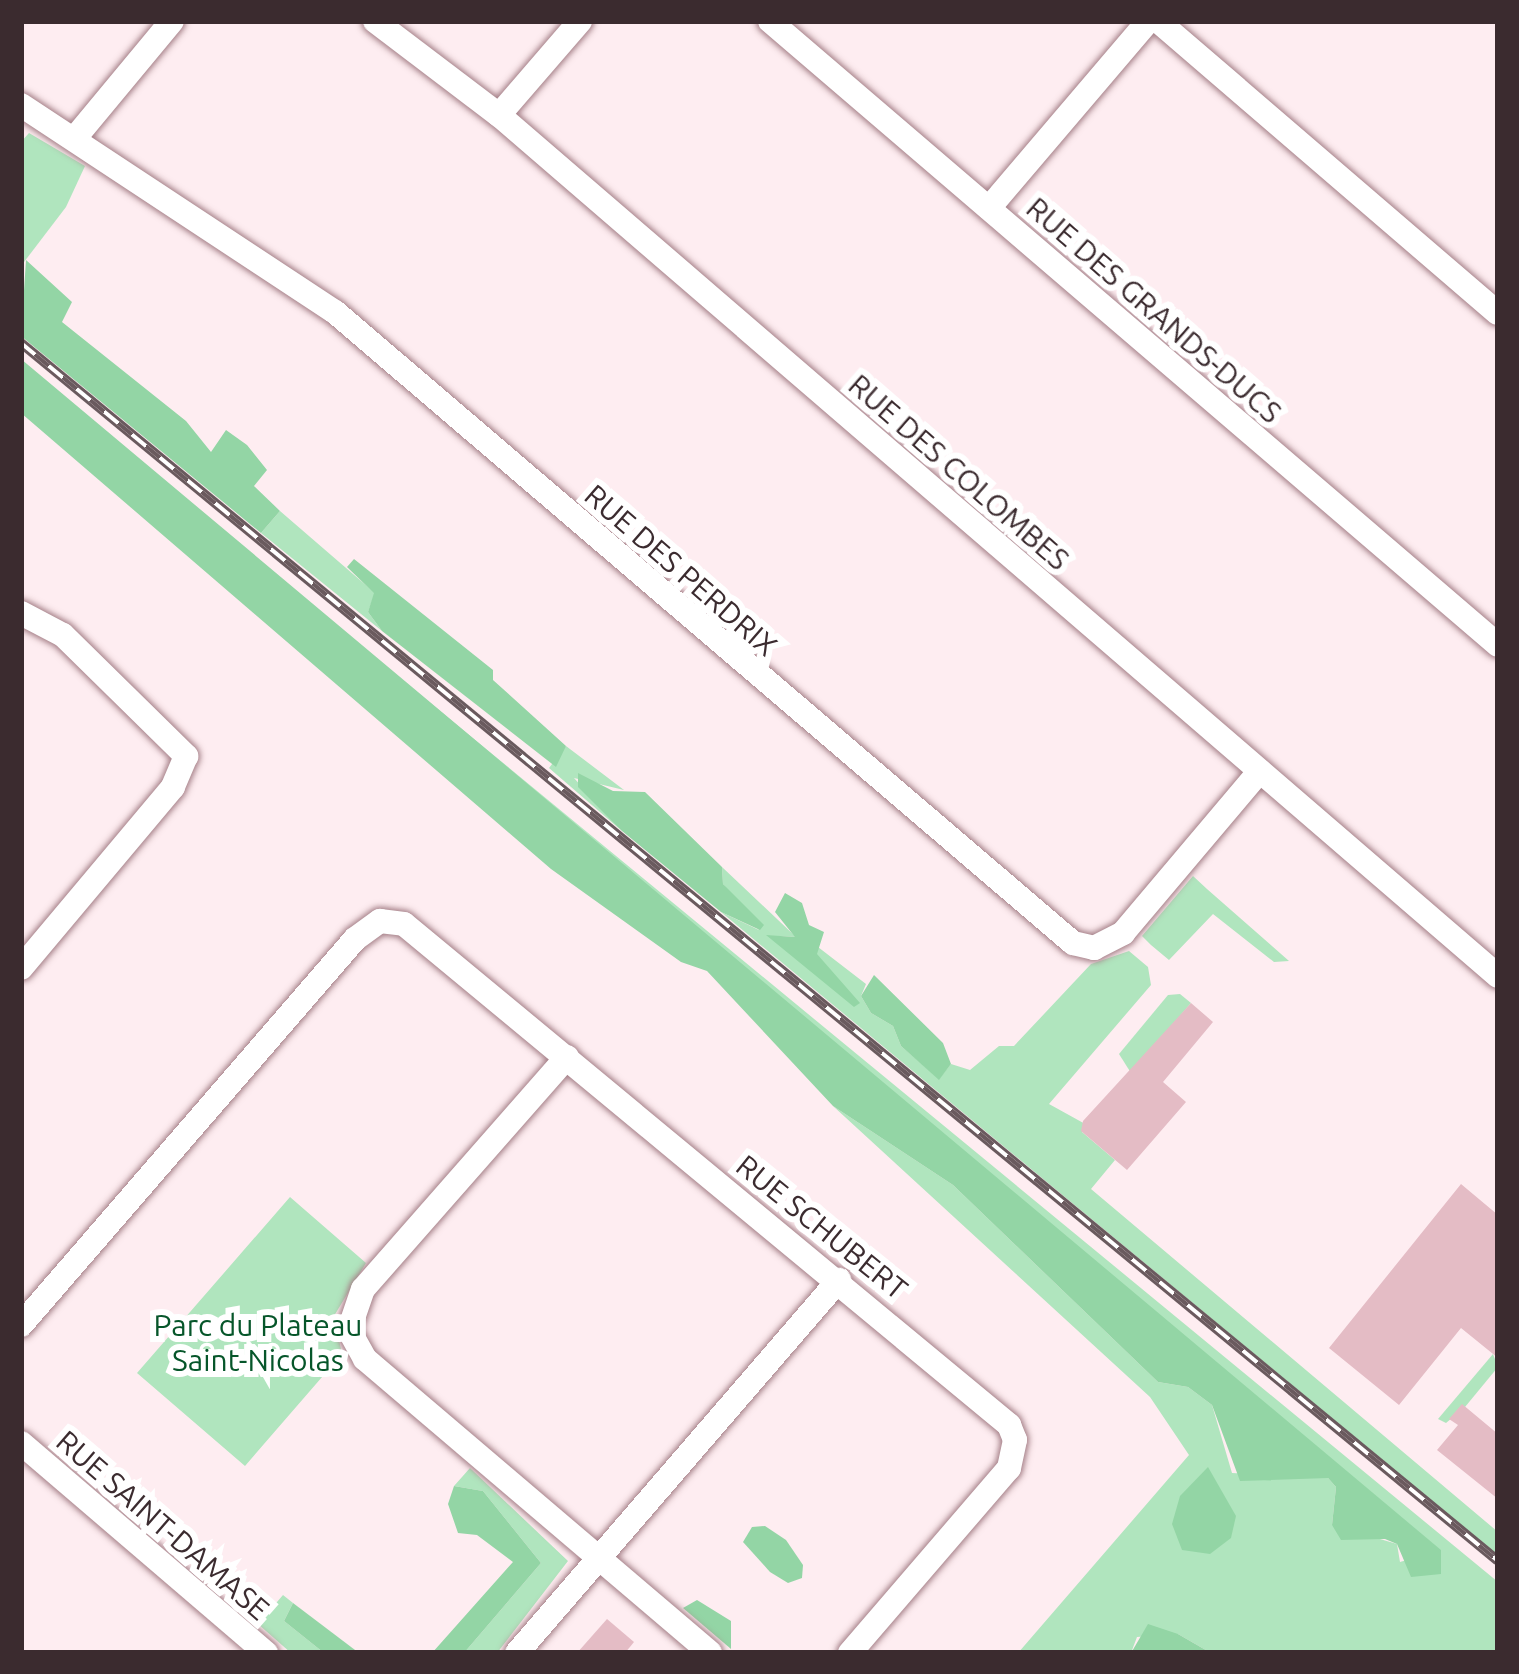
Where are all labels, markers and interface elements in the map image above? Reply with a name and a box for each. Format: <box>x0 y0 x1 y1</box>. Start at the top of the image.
street label: RUE DES GRANDS-DUCS <box>1019 190 1289 430</box>
street label: RUE DES COLOMBES <box>842 367 1076 577</box>
street label: RUE DES PERDRIX <box>577 477 785 663</box>
street label: RUE SCHUBERT <box>729 1147 915 1307</box>
park label: Parc du Plateau Saint-Nicolas <box>154 1307 362 1378</box>
street label: RUE SAINT-DAMASE <box>49 1423 277 1627</box>

